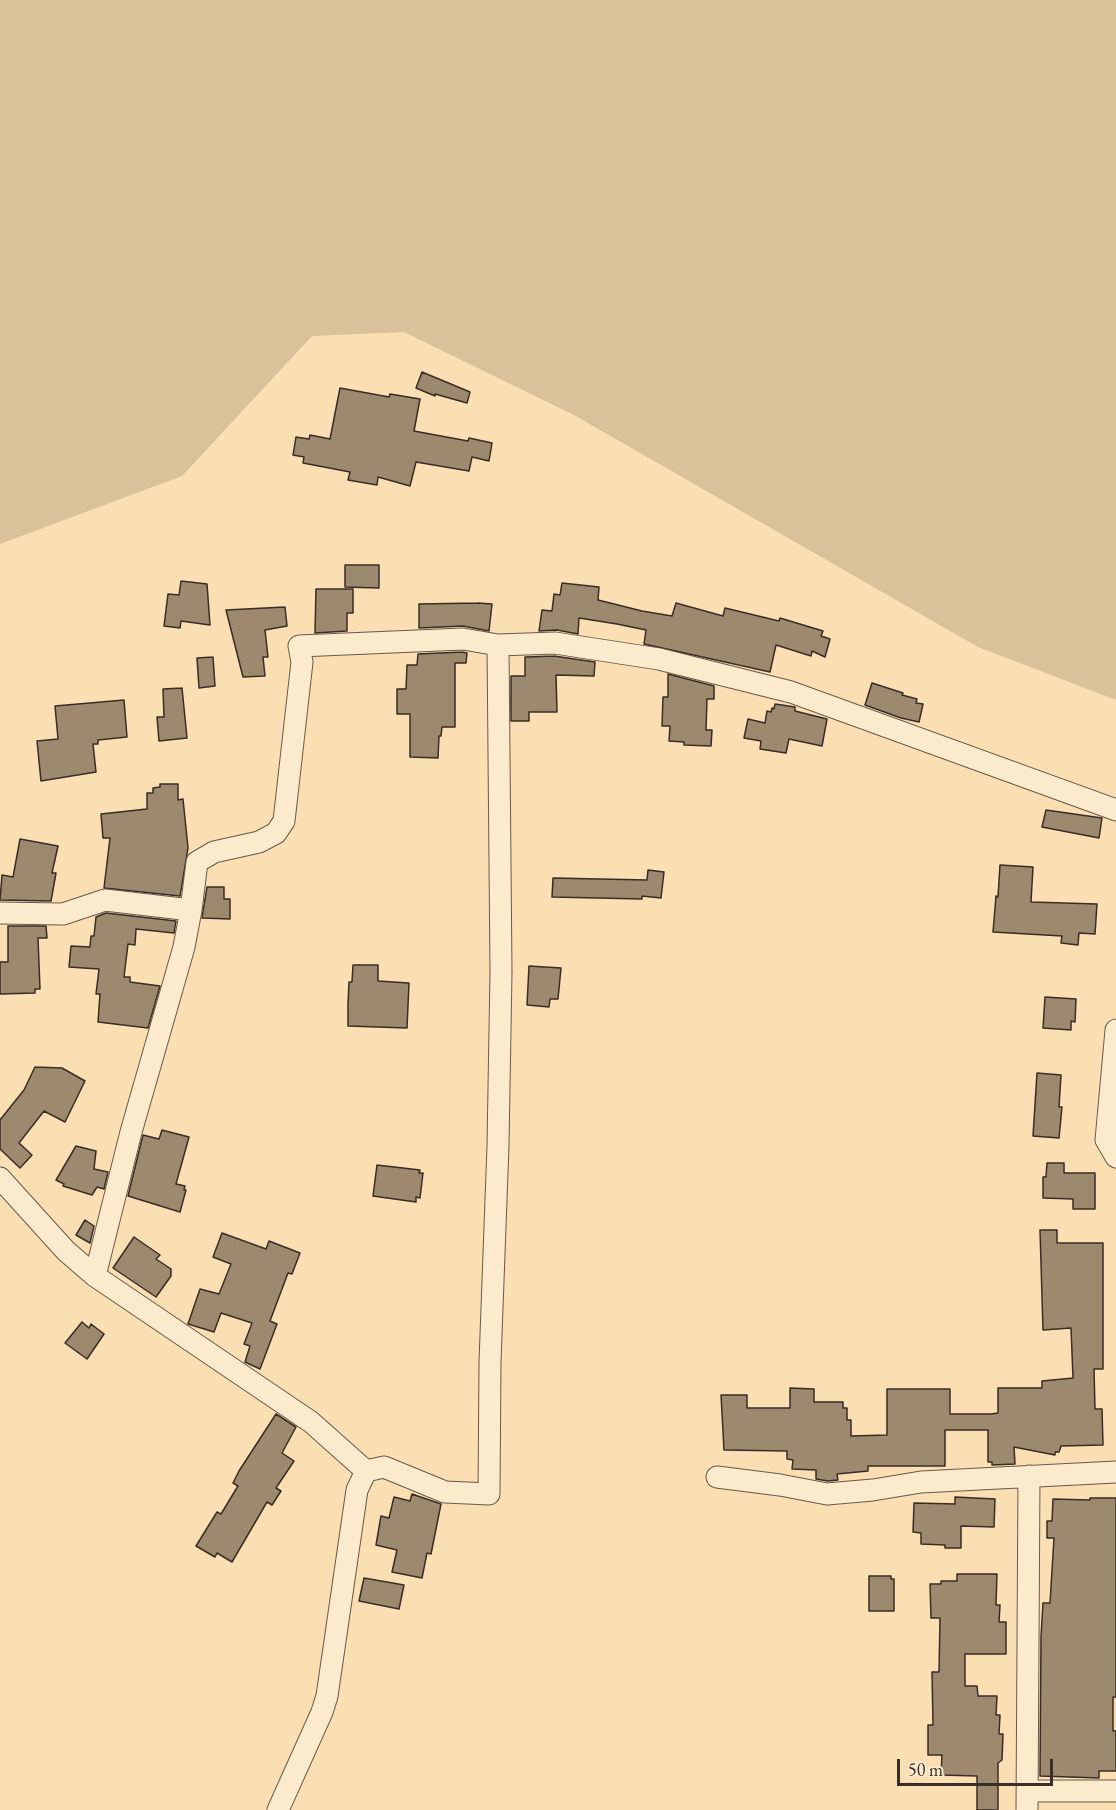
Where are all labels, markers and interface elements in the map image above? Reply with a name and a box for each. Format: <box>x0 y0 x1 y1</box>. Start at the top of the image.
scale bar <box>900 1747 1056 1785</box>
text: 50 m <box>908 1758 943 1781</box>

